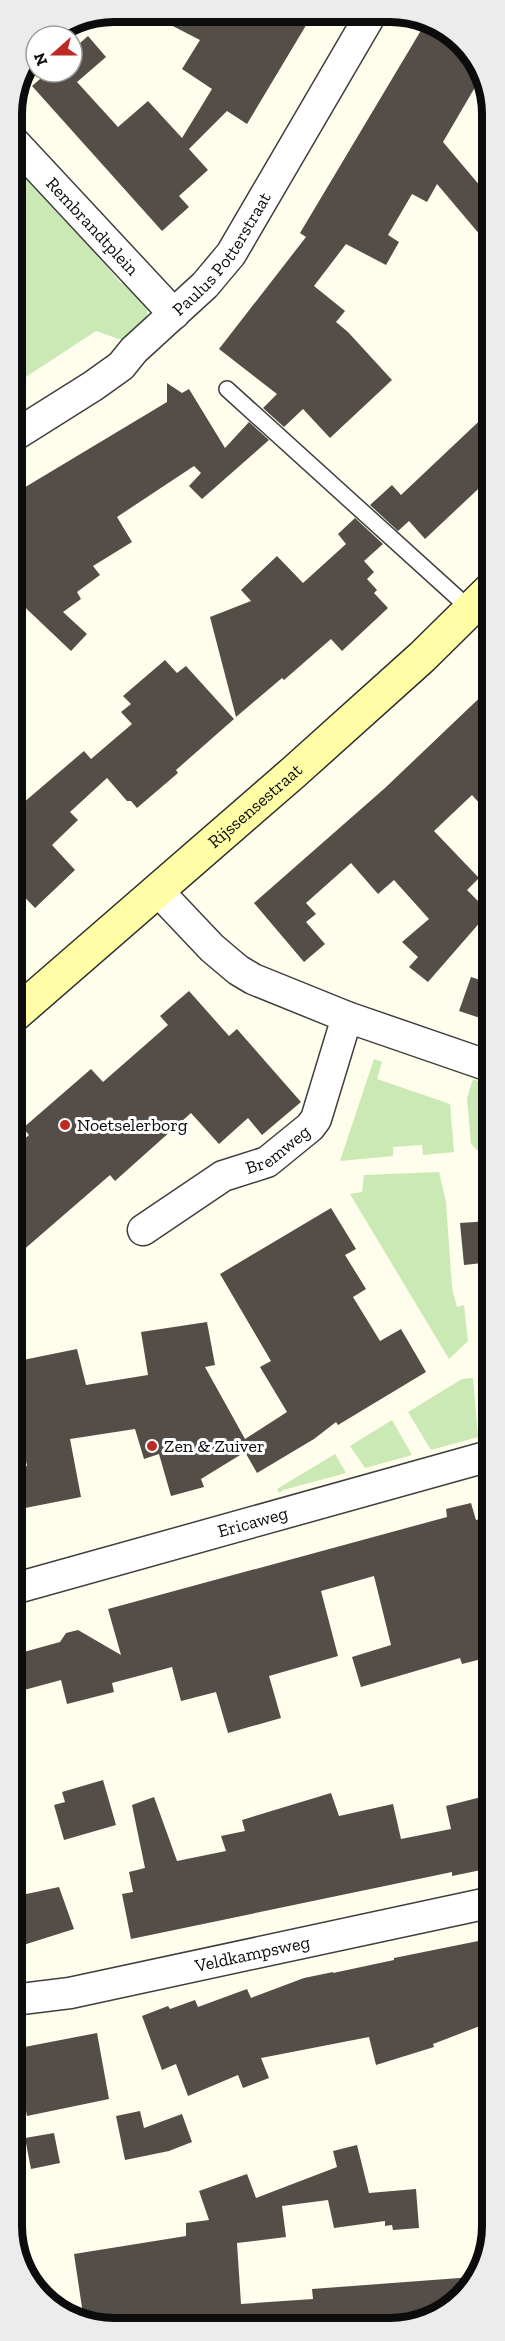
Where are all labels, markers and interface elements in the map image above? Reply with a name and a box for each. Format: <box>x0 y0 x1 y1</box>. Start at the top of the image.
north arrow <box>24 24 84 84</box>
text: N <box>29 50 52 68</box>
street label: Rembrandtplein <box>41 173 144 281</box>
street label: Paulus Potterstraat <box>168 188 276 320</box>
street label: Rijssensestraat <box>203 759 307 853</box>
place label: Noetselerborg <box>77 1114 188 1136</box>
marker: Noetselerborg <box>58 1118 72 1132</box>
street label: Bremweg <box>243 1120 315 1179</box>
place label: Zen & Zuiver <box>164 1435 264 1457</box>
marker: Zen & Zuiver <box>145 1439 159 1453</box>
street label: Ericaweg <box>215 1502 290 1542</box>
street label: Veldkampsweg <box>192 1931 312 1977</box>

